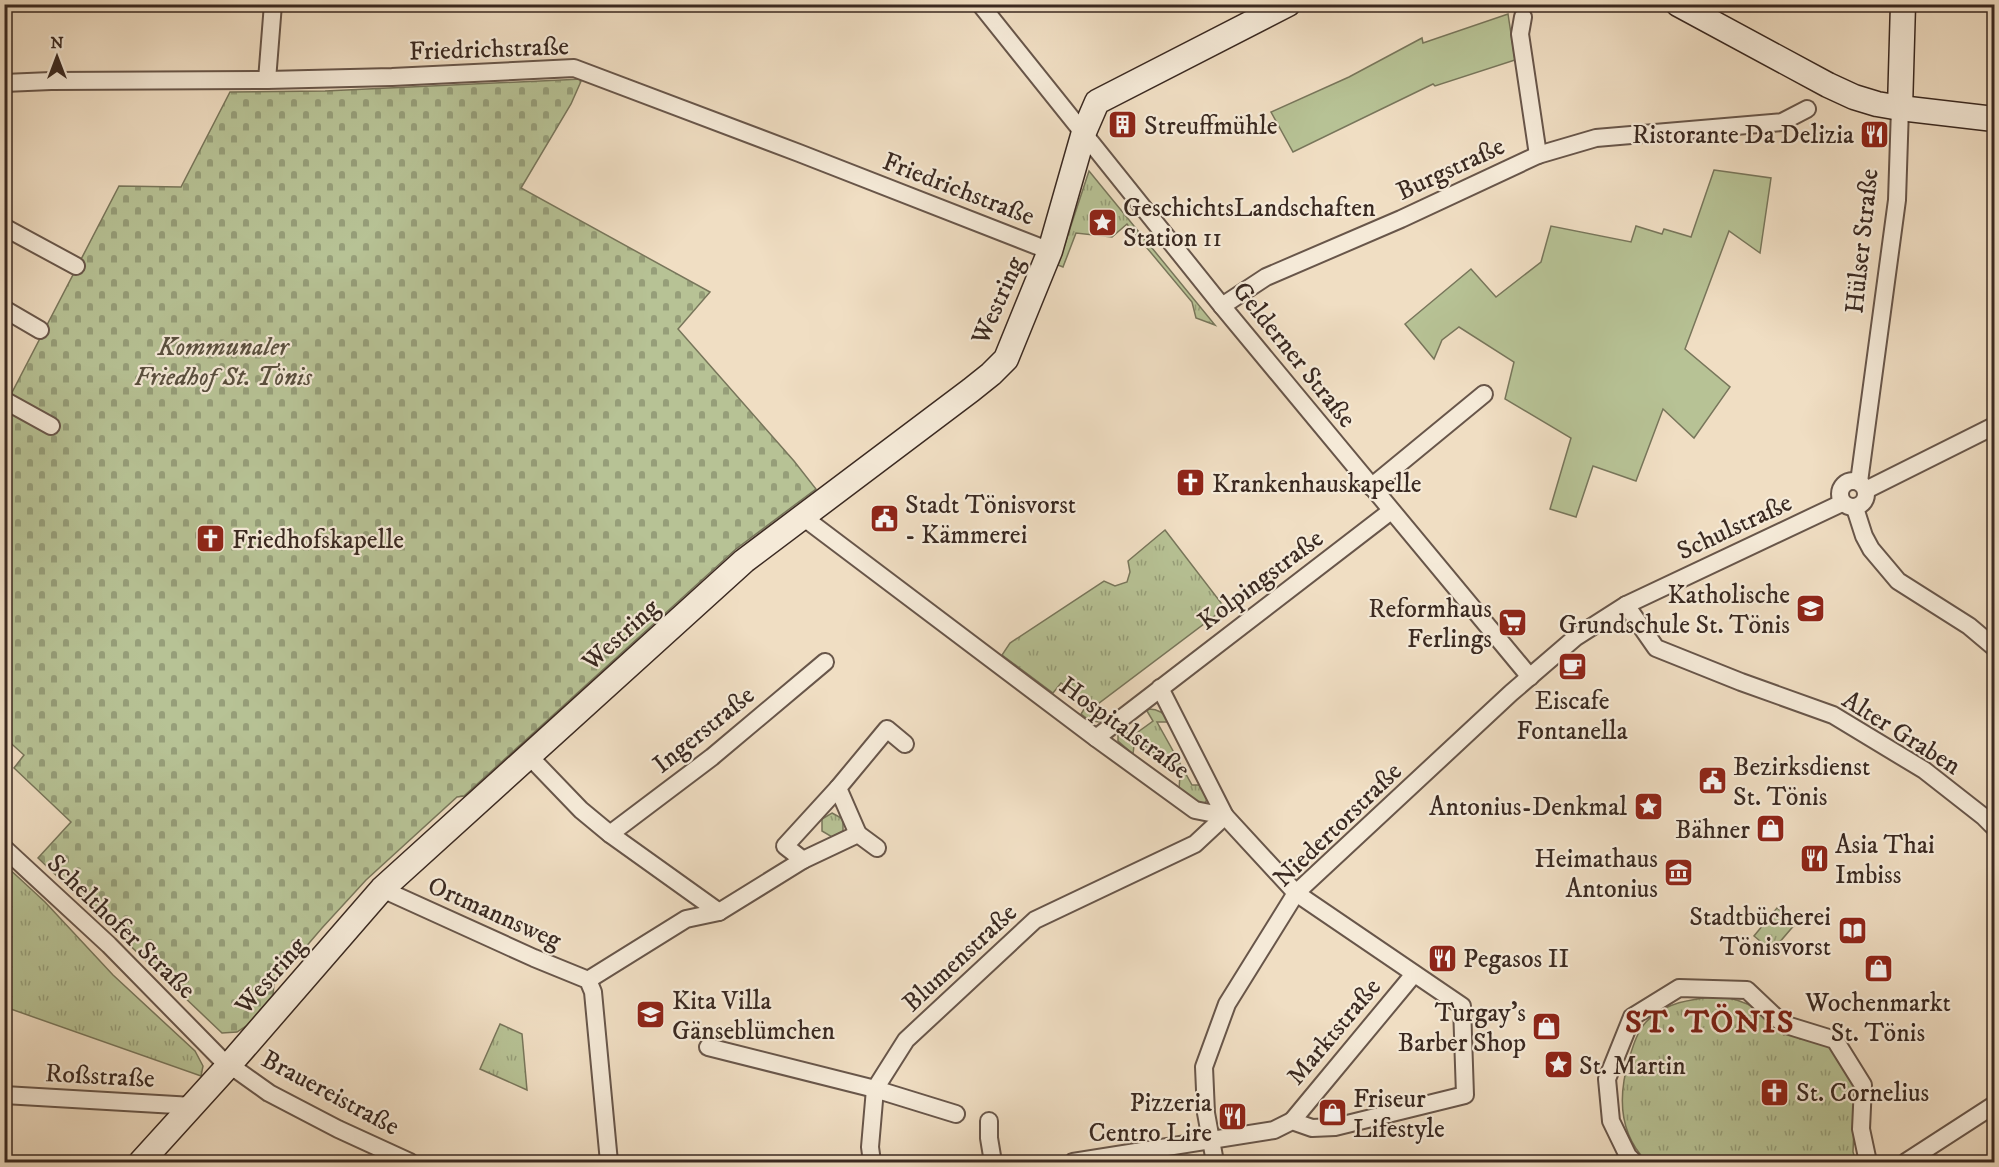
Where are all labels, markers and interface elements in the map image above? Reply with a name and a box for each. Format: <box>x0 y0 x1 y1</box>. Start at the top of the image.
north arrow <box>27 27 87 87</box>
street label: Friedrichstraße <box>408 30 570 69</box>
text: N <box>50 33 64 53</box>
building icon: Streuffmühle <box>1107 109 1139 141</box>
place label: Streuffmühle <box>1144 110 1278 143</box>
restaurant icon: Ristorante Da Delizia <box>1859 118 1891 150</box>
place label: Ristorante Da Delizia <box>1632 119 1854 152</box>
street label: Burgstraße <box>1391 130 1510 209</box>
street label: Friedrichstraße <box>878 145 1039 234</box>
street label: Hülser Straße <box>1838 167 1887 315</box>
place label: GeschichtsLandschaften Station 11 <box>1123 192 1376 255</box>
place icon: GeschichtsLandschaften Station 11 <box>1086 206 1118 238</box>
street label: Westring <box>964 251 1032 351</box>
street label: Gelderner Straße <box>1225 275 1363 435</box>
park label: Kommunaler Friedhof St. Tönis <box>134 331 313 394</box>
church icon: Krankenhauskapelle <box>1175 467 1207 499</box>
place label: Krankenhauskapelle <box>1212 468 1422 501</box>
street label: Schulstraße <box>1672 486 1797 568</box>
place label: Stadt Tönisvorst - Kämmerei <box>905 489 1076 552</box>
public building icon: Stadt Tönisvorst - Kämmerei <box>868 503 900 535</box>
street label: Kolpingstraße <box>1192 522 1330 638</box>
church icon: Friedhofskapelle <box>195 523 227 555</box>
place label: Friedhofskapelle <box>232 524 404 557</box>
place label: Katholische Grundschule St. Tönis <box>1559 579 1790 642</box>
street label: Westring <box>575 592 667 679</box>
place label: Reformhaus Ferlings <box>1368 593 1492 656</box>
school or university icon: Katholische Grundschule St. Tönis <box>1795 593 1827 625</box>
supermarket icon: Reformhaus Ferlings <box>1497 607 1529 639</box>
cafe icon: Eiscafe Fontanella <box>1556 650 1588 682</box>
street label: Hospitalstraße <box>1052 670 1196 787</box>
street label: Ingerstraße <box>646 679 762 781</box>
street label: Alter Graben <box>1836 684 1967 783</box>
place label: Eiscafe Fontanella <box>1516 685 1628 748</box>
place label: Bezirksdienst St. Tönis <box>1733 751 1870 814</box>
street label: Niedertorstraße <box>1267 755 1409 895</box>
public building icon: Bezirksdienst St. Tönis <box>1696 765 1728 797</box>
place icon: Antonius-Denkmal <box>1632 790 1664 822</box>
place label: Antonius-Denkmal <box>1429 791 1627 824</box>
shop icon: Bähner <box>1755 813 1787 845</box>
place label: Bähner <box>1675 814 1750 847</box>
place label: Asia Thai Imbiss <box>1835 829 1935 892</box>
place label: Heimathaus Antonius <box>1534 843 1658 906</box>
restaurant icon: Asia Thai Imbiss <box>1798 843 1830 875</box>
street label: Schelthofer Straße <box>39 848 202 1007</box>
museum icon: Heimathaus Antonius <box>1663 857 1695 889</box>
street label: Ortmannsweg <box>422 869 567 958</box>
street label: Blumenstraße <box>896 897 1024 1019</box>
place label: Stadtbücherei Tönisvorst <box>1689 901 1831 964</box>
library icon: Stadtbücherei Tönisvorst <box>1836 915 1868 947</box>
street label: Westring <box>228 930 314 1023</box>
restaurant icon: Pegasos II <box>1426 942 1458 974</box>
place label: Pegasos II <box>1463 943 1569 976</box>
shop icon: Wochenmarkt St. Tönis <box>1862 952 1894 984</box>
street label: Marktstraße <box>1280 972 1388 1092</box>
place label: Kita Villa Gänseblümchen <box>672 985 836 1048</box>
place label: Wochenmarkt St. Tönis <box>1804 987 1951 1050</box>
place label: Turgay's Barber Shop <box>1398 997 1526 1060</box>
school or university icon: Kita Villa Gänseblümchen <box>635 999 667 1031</box>
district label: ST. TÖNIS <box>1625 1003 1795 1043</box>
shop icon: Turgay's Barber Shop <box>1531 1011 1563 1043</box>
street label: Brauereistraße <box>256 1043 405 1144</box>
place icon: St. Martin <box>1542 1049 1574 1081</box>
place label: St. Martin <box>1579 1050 1686 1083</box>
street label: Roßstraße <box>44 1057 156 1096</box>
church icon: St. Cornelius <box>1759 1076 1791 1108</box>
place label: St. Cornelius <box>1796 1077 1929 1110</box>
place label: Friseur Lifestyle <box>1353 1083 1445 1146</box>
place label: Pizzeria Centro Lire <box>1088 1087 1212 1150</box>
shop icon: Friseur Lifestyle <box>1316 1097 1348 1129</box>
restaurant icon: Pizzeria Centro Lire <box>1217 1101 1249 1133</box>

